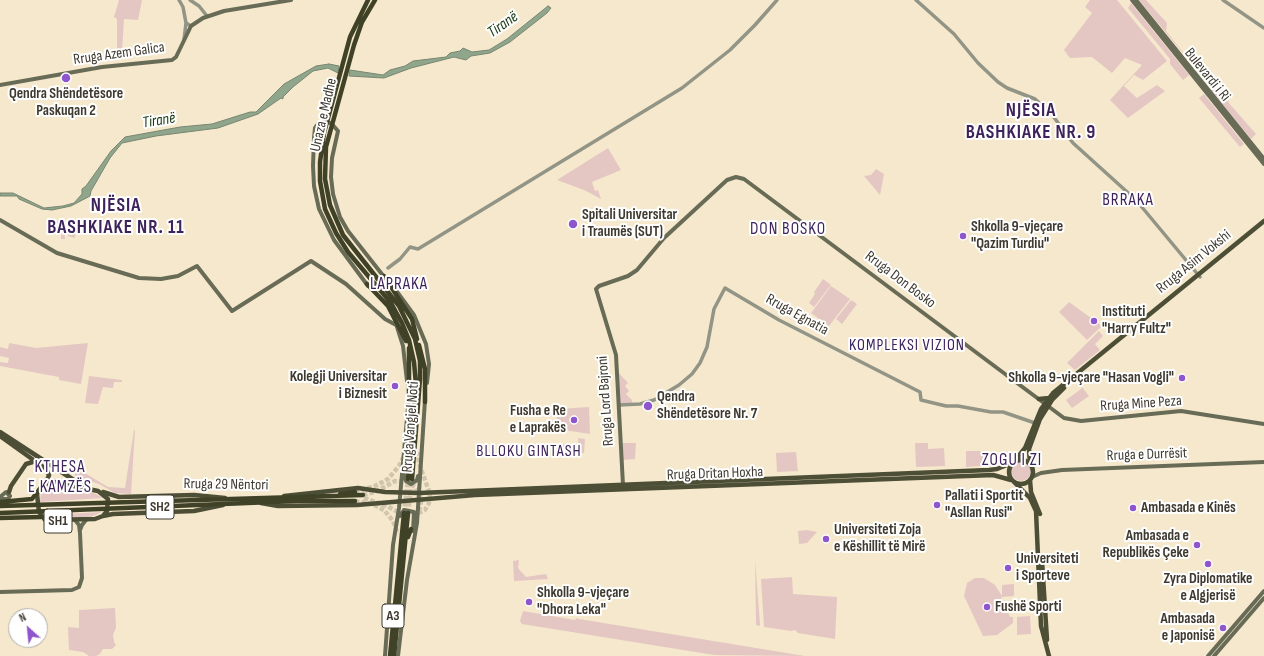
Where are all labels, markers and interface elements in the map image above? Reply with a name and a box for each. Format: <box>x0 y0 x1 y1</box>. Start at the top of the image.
water label: Tiranë <box>484 8 522 42</box>
street label: Rruga Azem Galica <box>72 39 166 69</box>
street label: Bulevardi i Ri <box>1180 45 1234 105</box>
marker: Qendra Shëndetësore Paskuqan 2 <box>60 72 72 84</box>
street label: Unaza e Madhe <box>307 76 341 154</box>
place label: Qendra Shëndetësore Paskuqan 2 <box>9 85 123 120</box>
district label: NJËSIA BASHKIAKE NR. 9 <box>966 100 1096 144</box>
water label: Tiranë <box>141 109 177 133</box>
district label: BRRAKA <box>1102 191 1154 211</box>
district label: NJËSIA BASHKIAKE NR. 11 <box>47 195 185 239</box>
place label: Spitali Universitar i Traumës (SUT) <box>582 206 677 241</box>
marker: Spitali Universitar i Traumës (SUT) <box>567 218 579 230</box>
place label: Shkolla 9-vjeçare "Qazim Turdiu" <box>971 218 1063 253</box>
district label: DON BOSKO <box>750 220 826 240</box>
street label: Rruga Asim Vokshi <box>1153 226 1235 298</box>
marker: Shkolla 9-vjeçare "Qazim Turdiu" <box>958 231 968 241</box>
street label: Rruga Don Bosko <box>861 248 939 312</box>
district label: LAPRAKA <box>370 275 428 295</box>
street label: Rruga Egnatia <box>762 290 832 340</box>
place label: Instituti "Harry Fultz" <box>1102 303 1171 338</box>
marker: Instituti "Harry Fultz" <box>1089 316 1099 326</box>
district label: KOMPLEKSI VIZION <box>849 336 965 356</box>
street label: Rruga Lord Bajroni <box>594 355 618 447</box>
place label: Kolegji Universitar i Biznesit <box>290 368 387 403</box>
place label: Shkolla 9-vjeçare "Hasan Vogli" <box>1008 369 1174 387</box>
marker: Shkolla 9-vjeçare "Hasan Vogli" <box>1177 373 1187 383</box>
marker: Kolegji Universitar i Biznesit <box>390 381 400 391</box>
street label: Rruga Vangjel Noti <box>399 381 423 473</box>
place label: Qendra Shëndetësore Nr. 7 <box>657 388 757 423</box>
street label: Rruga Mine Peza <box>1100 392 1182 416</box>
marker: Qendra Shëndetësore Nr. 7 <box>642 400 654 412</box>
place label: Fusha e Re e Laprakës <box>510 402 566 437</box>
marker: Fusha e Re e Laprakës <box>569 415 579 425</box>
district label: BLLOKU GINTASH <box>476 442 582 462</box>
street label: Rruga e Durrësit <box>1106 445 1188 465</box>
district label: ZOGU I ZI <box>982 451 1042 471</box>
district label: KTHESA E KAMZËS <box>28 458 92 498</box>
street label: Rruga Dritan Hoxha <box>666 463 764 485</box>
street label: Rruga 29 Nëntori <box>184 475 268 495</box>
place label: Pallati i Sportit "Asllan Rusi" <box>945 487 1023 522</box>
road number: SH2 <box>146 495 174 519</box>
place label: Ambasada e Kinës <box>1141 499 1236 517</box>
marker: Pallati i Sportit "Asllan Rusi" <box>932 500 942 510</box>
marker: Ambasada e Kinës <box>1128 503 1138 513</box>
road number: SH1 <box>44 509 72 533</box>
place label: Universiteti Zoja e Këshillit të Mirë <box>834 521 925 556</box>
place label: Ambasada e Republikës Çeke <box>1103 527 1189 562</box>
marker: Universiteti Zoja e Këshillit të Mirë <box>821 534 831 544</box>
marker: Ambasada e Republikës Çeke <box>1192 540 1202 550</box>
place label: Universiteti i Sporteve <box>1016 550 1079 585</box>
marker: Zyra Diplomatike e Algjerisë <box>1203 559 1213 569</box>
marker: Universiteti i Sporteve <box>1003 563 1013 573</box>
place label: Zyra Diplomatike e Algjerisë <box>1164 570 1252 605</box>
place label: Shkolla 9-vjeçare "Dhora Leka" <box>537 584 629 619</box>
marker: Shkolla 9-vjeçare "Dhora Leka" <box>524 597 534 607</box>
place label: Fushë Sporti <box>995 598 1062 616</box>
marker: Fushë Sporti <box>982 602 992 612</box>
road number: A3 <box>382 604 404 628</box>
north arrow <box>8 608 48 648</box>
place label: Ambasada e Japonisë <box>1161 610 1215 645</box>
text: N <box>17 611 28 625</box>
marker: Ambasada e Japonisë <box>1218 623 1228 633</box>

